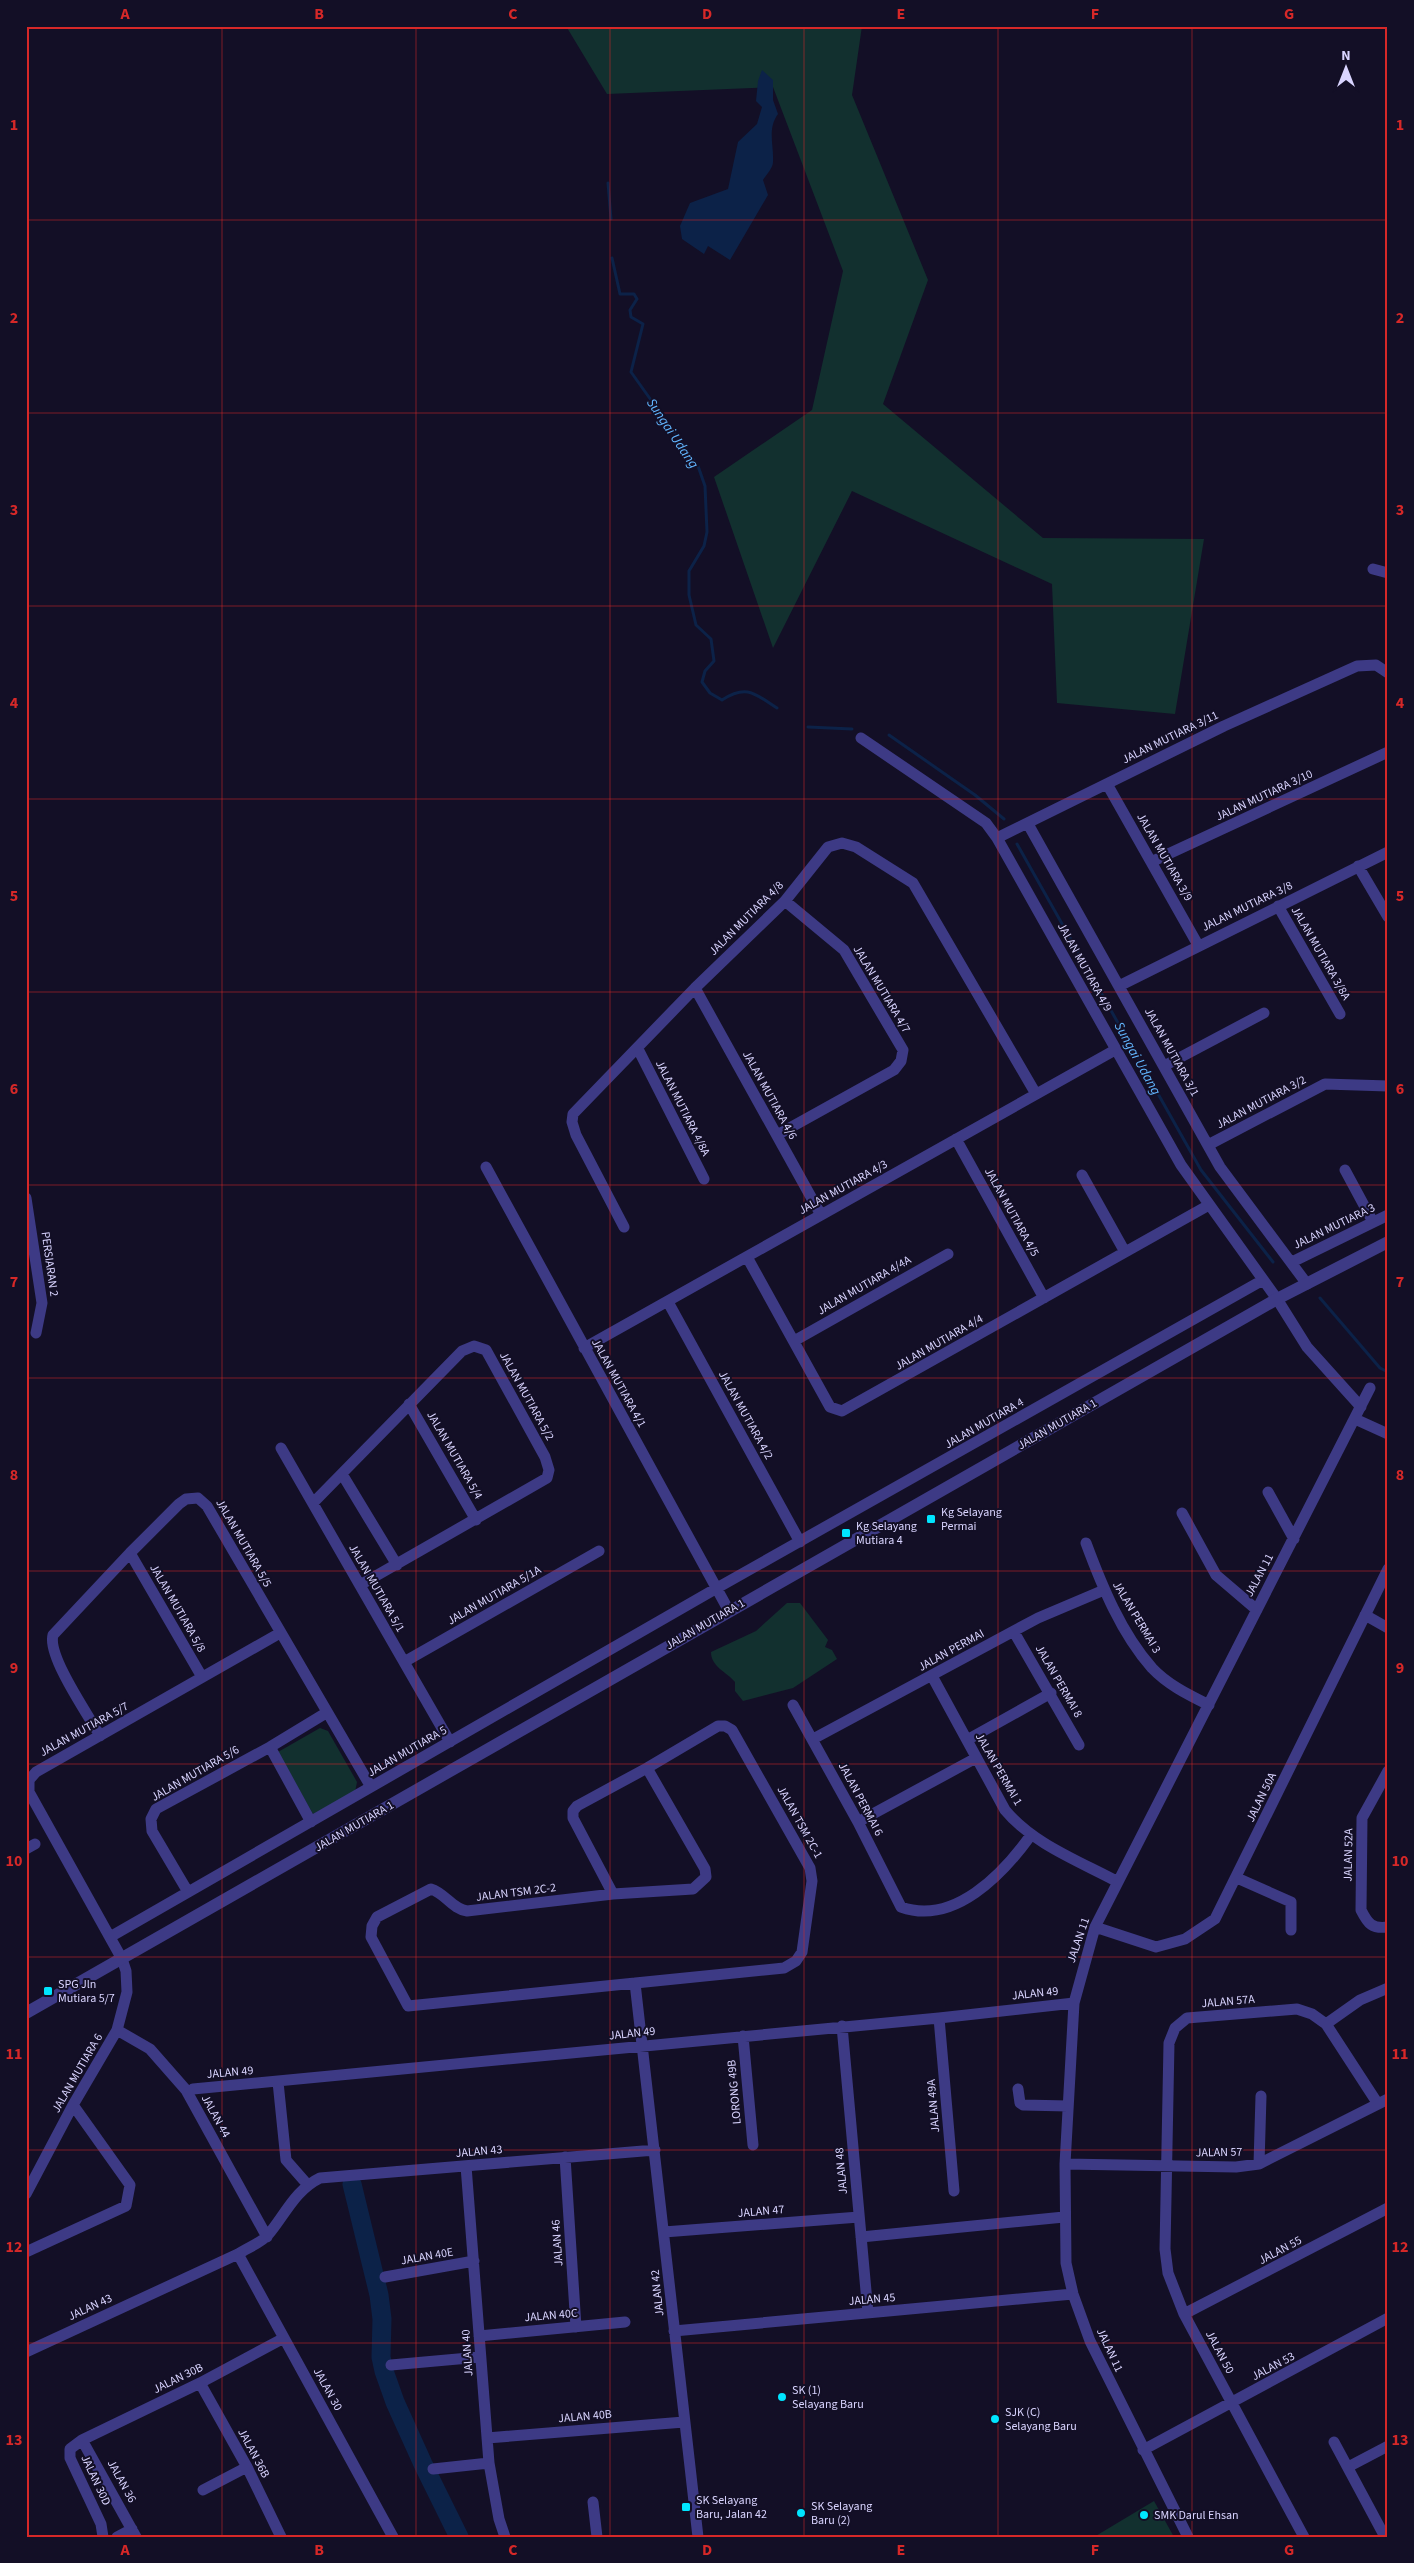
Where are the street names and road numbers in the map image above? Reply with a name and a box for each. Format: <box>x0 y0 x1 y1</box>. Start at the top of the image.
street label: JALAN MUTIARA 3/11 <box>1119 707 1221 768</box>
street label: JALAN MUTIARA 3/10 <box>1213 766 1315 825</box>
street label: JALAN MUTIARA 3/9 <box>1132 810 1197 904</box>
street label: JALAN MUTIARA 4/8 <box>705 877 787 959</box>
street label: JALAN MUTIARA 3/8 <box>1199 877 1296 936</box>
street label: JALAN MUTIARA 3/8A <box>1287 903 1355 1004</box>
street label: JALAN MUTIARA 4/9 <box>1053 920 1116 1015</box>
street label: JALAN MUTIARA 4/7 <box>849 942 914 1036</box>
street label: JALAN MUTIARA 3/1 <box>1140 1005 1203 1100</box>
street label: JALAN MUTIARA 4/6 <box>738 1048 801 1143</box>
street label: JALAN MUTIARA 4/8A <box>651 1057 714 1160</box>
street label: JALAN MUTIARA 3/2 <box>1213 1072 1309 1133</box>
street label: JALAN MUTIARA 4/3 <box>796 1156 891 1219</box>
street label: JALAN MUTIARA 4/5 <box>980 1165 1043 1260</box>
street label: JALAN MUTIARA 3 <box>1290 1199 1378 1254</box>
street label: PERSIARAN 2 <box>37 1231 62 1298</box>
street label: JALAN MUTIARA 4/4A <box>814 1251 915 1319</box>
street label: JALAN MUTIARA 4/4 <box>892 1310 986 1375</box>
street label: JALAN MUTIARA 4/1 <box>587 1336 650 1431</box>
street label: JALAN MUTIARA 5/2 <box>495 1349 558 1444</box>
street label: JALAN MUTIARA 4/2 <box>714 1368 777 1463</box>
street label: JALAN MUTIARA 4 <box>941 1394 1027 1453</box>
street label: JALAN MUTIARA 1 <box>1014 1395 1100 1454</box>
street label: JALAN MUTIARA 5/4 <box>422 1408 487 1502</box>
street label: JALAN MUTIARA 5/5 <box>211 1496 276 1590</box>
street label: JALAN MUTIARA 5/1 <box>344 1541 409 1635</box>
street label: JALAN 11 <box>1241 1551 1278 1600</box>
street label: JALAN MUTIARA 5/8 <box>145 1561 210 1655</box>
street label: JALAN MUTIARA 5/1A <box>444 1561 545 1629</box>
street label: JALAN PERMAI 3 <box>1108 1578 1165 1657</box>
street label: JALAN MUTIARA 1 <box>662 1595 748 1654</box>
street label: JALAN PERMAI <box>915 1625 987 1676</box>
street label: JALAN PERMAI 8 <box>1031 1642 1086 1721</box>
street label: JALAN MUTIARA 5/7 <box>37 1698 132 1761</box>
street label: JALAN MUTIARA 5 <box>364 1722 450 1781</box>
street label: JALAN PERMAI 1 <box>971 1730 1026 1809</box>
street label: JALAN MUTIARA 5/6 <box>148 1741 242 1806</box>
street label: JALAN PERMAI 6 <box>834 1759 887 1839</box>
street label: JALAN 50A <box>1242 1769 1281 1825</box>
street label: JALAN TSM 2C-1 <box>773 1783 827 1862</box>
street label: JALAN MUTIARA 1 <box>311 1797 397 1856</box>
street label: JALAN 52A <box>1340 1828 1357 1882</box>
street label: JALAN TSM 2C-2 <box>475 1879 557 1906</box>
street label: JALAN 11 <box>1063 1915 1094 1965</box>
street label: JALAN 49 <box>1011 1983 1059 2004</box>
street label: JALAN 57A <box>1201 1991 1256 2012</box>
street label: JALAN 49 <box>608 2023 656 2044</box>
street label: JALAN MUTIARA 6 <box>48 2030 107 2116</box>
street label: LORONG 49B <box>723 2059 746 2125</box>
street label: JALAN 49 <box>206 2062 254 2083</box>
street label: JALAN 49A <box>923 2078 944 2133</box>
street label: JALAN 44 <box>197 2092 234 2141</box>
street label: JALAN 43 <box>455 2141 503 2162</box>
street label: JALAN 57 <box>1195 2144 1243 2161</box>
street label: JALAN 48 <box>831 2147 852 2195</box>
street label: JALAN 47 <box>737 2201 785 2222</box>
street label: JALAN 46 <box>547 2219 568 2267</box>
street label: JALAN 55 <box>1256 2232 1305 2269</box>
street label: JALAN 40E <box>399 2244 455 2269</box>
street label: JALAN 42 <box>647 2269 668 2317</box>
street label: JALAN 45 <box>848 2289 896 2310</box>
street label: JALAN 43 <box>65 2290 115 2325</box>
street label: JALAN 40C <box>524 2305 579 2326</box>
street label: JALAN 11 <box>1092 2325 1127 2375</box>
street label: JALAN 50 <box>1201 2328 1238 2377</box>
street label: JALAN 40 <box>457 2329 478 2377</box>
street label: JALAN 53 <box>1249 2348 1298 2385</box>
street label: JALAN 30B <box>150 2359 206 2398</box>
street label: JALAN 30 <box>309 2365 346 2414</box>
street label: JALAN 40B <box>558 2406 613 2427</box>
street label: JALAN 36B <box>233 2425 274 2481</box>
street label: JALAN 30D <box>76 2452 115 2508</box>
street label: JALAN 36 <box>103 2457 140 2506</box>

